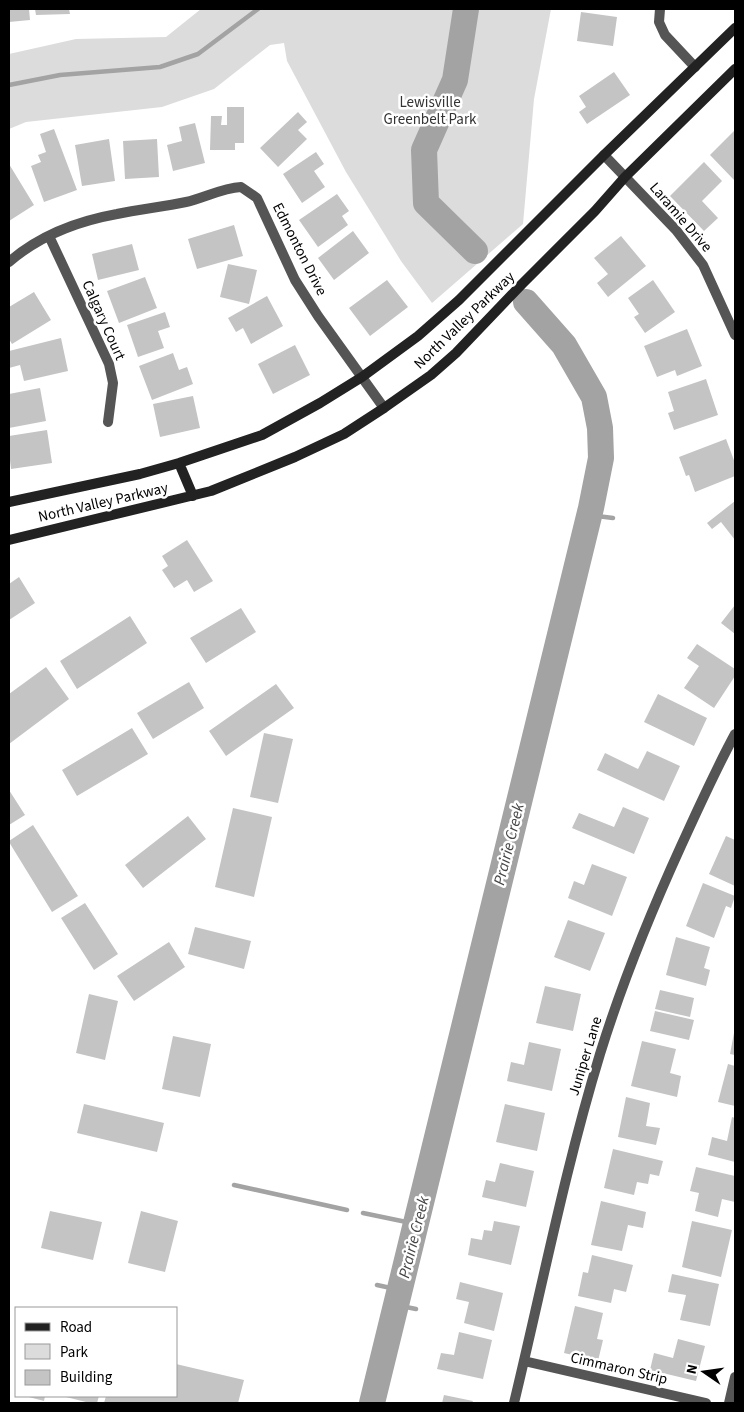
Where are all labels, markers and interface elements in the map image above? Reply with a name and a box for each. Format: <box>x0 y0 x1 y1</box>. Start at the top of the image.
park label: Lewisville Greenbelt Park <box>383 92 477 130</box>
street label: Laramie Drive <box>644 178 717 257</box>
street label: Edmonton Drive <box>267 199 332 299</box>
street label: North Valley Parkway <box>409 267 519 374</box>
street label: Calgary Court <box>77 277 131 364</box>
street label: North Valley Parkway <box>36 477 170 528</box>
water label: Prairie Creek <box>488 801 530 888</box>
street label: Juniper Lane <box>563 1014 607 1098</box>
water label: Prairie Creek <box>393 1194 435 1281</box>
legend <box>15 1307 178 1397</box>
text: Road <box>60 1317 92 1338</box>
text: Park <box>60 1342 89 1363</box>
street label: Cimmaron Strip <box>568 1347 669 1390</box>
north arrow <box>679 1347 729 1397</box>
text: N <box>682 1363 703 1376</box>
text: Building <box>60 1367 113 1388</box>

